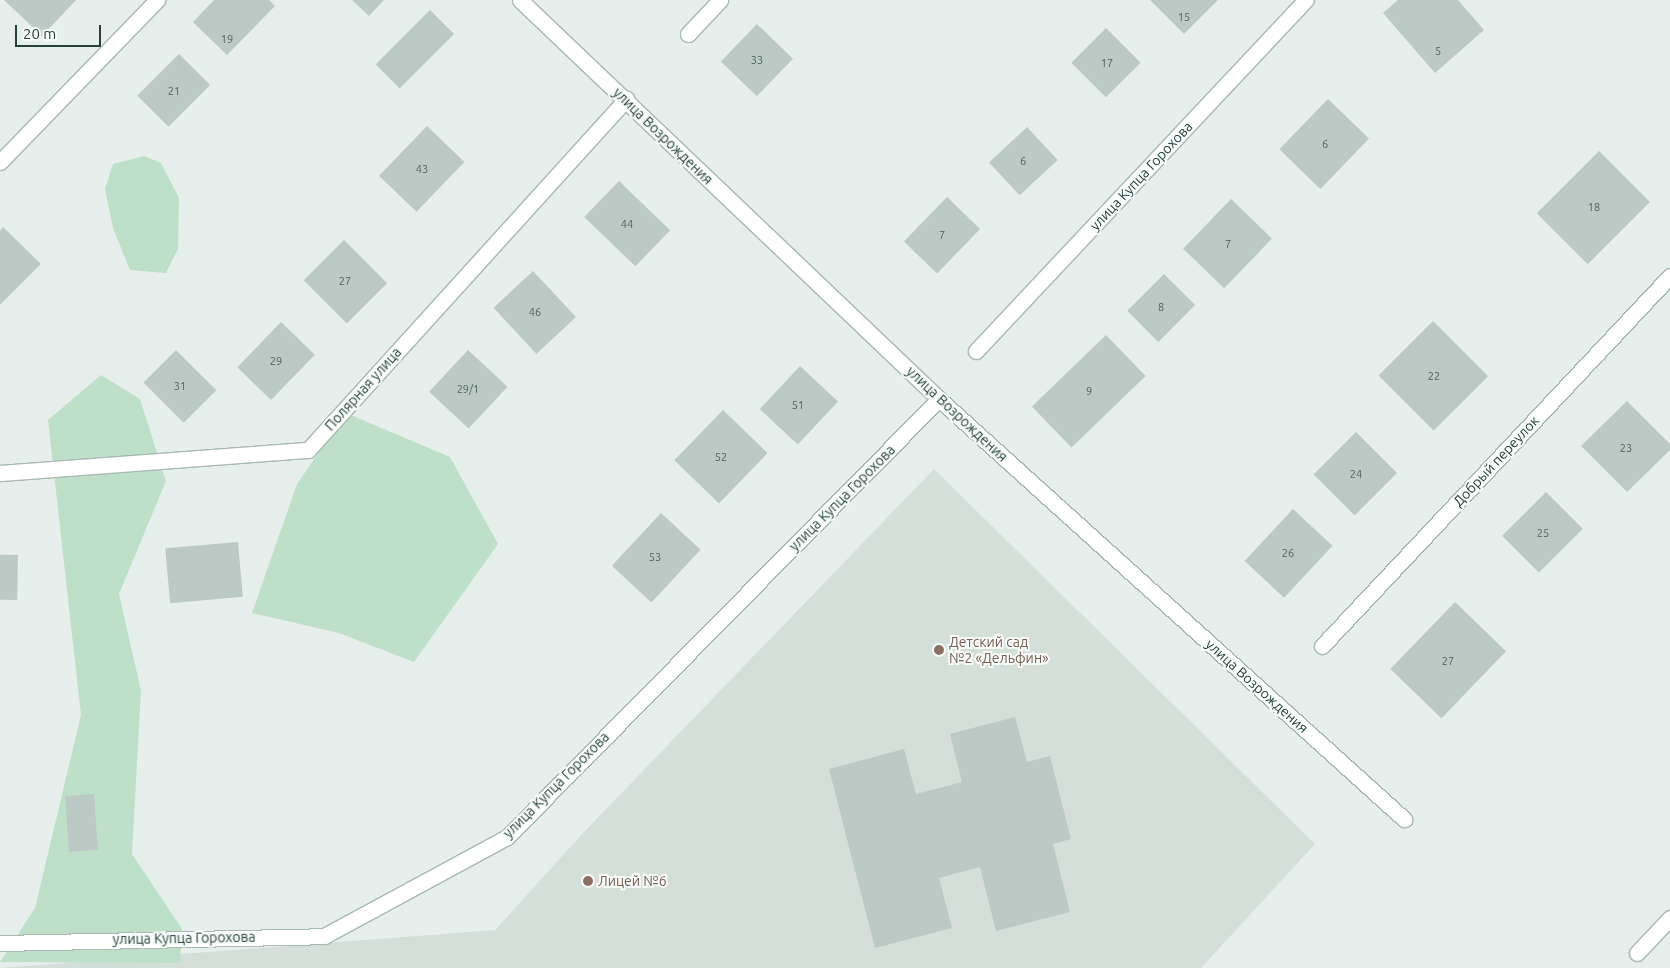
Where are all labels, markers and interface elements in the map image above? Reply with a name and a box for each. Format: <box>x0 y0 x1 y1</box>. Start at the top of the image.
house number: 15 <box>1178 10 1190 24</box>
scale bar <box>18 15 104 47</box>
text: 20 m <box>23 25 56 42</box>
house number: 19 <box>221 32 233 46</box>
house number: 5 <box>1435 44 1441 58</box>
house number: 33 <box>751 53 763 67</box>
house number: 17 <box>1101 56 1113 70</box>
house number: 21 <box>168 84 180 98</box>
street label: улица Возрождения <box>610 84 716 188</box>
street label: улица Купца Горохова <box>1086 118 1196 234</box>
house number: 6 <box>1322 137 1328 151</box>
house number: 6 <box>1020 154 1026 168</box>
house number: 43 <box>416 162 428 176</box>
house number: 18 <box>1588 200 1600 214</box>
house number: 44 <box>621 217 633 231</box>
house number: 7 <box>939 228 945 242</box>
house number: 7 <box>1225 237 1231 251</box>
house number: 27 <box>339 274 351 288</box>
house number: 8 <box>1158 300 1164 314</box>
house number: 46 <box>529 305 541 319</box>
street label: Полярная улица <box>321 344 405 434</box>
house number: 29 <box>270 354 282 368</box>
street label: улица Возрождения <box>903 363 1011 465</box>
house number: 22 <box>1428 369 1440 383</box>
house number: 31 <box>174 379 186 393</box>
house number: 29/1 <box>457 382 479 396</box>
house number: 9 <box>1086 384 1092 398</box>
house number: 51 <box>792 398 804 412</box>
street label: Добрый переулок <box>1450 412 1542 510</box>
house number: 23 <box>1620 441 1632 455</box>
street label: улица Купца Горохова <box>786 442 898 554</box>
house number: 52 <box>715 450 727 464</box>
house number: 24 <box>1350 467 1362 481</box>
house number: 25 <box>1537 526 1549 540</box>
house number: 26 <box>1282 546 1294 560</box>
house number: 53 <box>649 550 661 564</box>
place label: Детский сад №2 «Дельфин» <box>949 634 1049 666</box>
street label: улица Возрождения <box>1202 636 1312 736</box>
marker: Детский сад №2 «Дельфин» <box>933 644 945 656</box>
house number: 27 <box>1442 654 1454 668</box>
street label: улица Купца Горохова <box>500 729 612 841</box>
place label: Лицей №6 <box>598 873 667 889</box>
marker: Лицей №6 <box>582 875 594 887</box>
street label: улица Купца Горохова <box>112 928 256 948</box>

